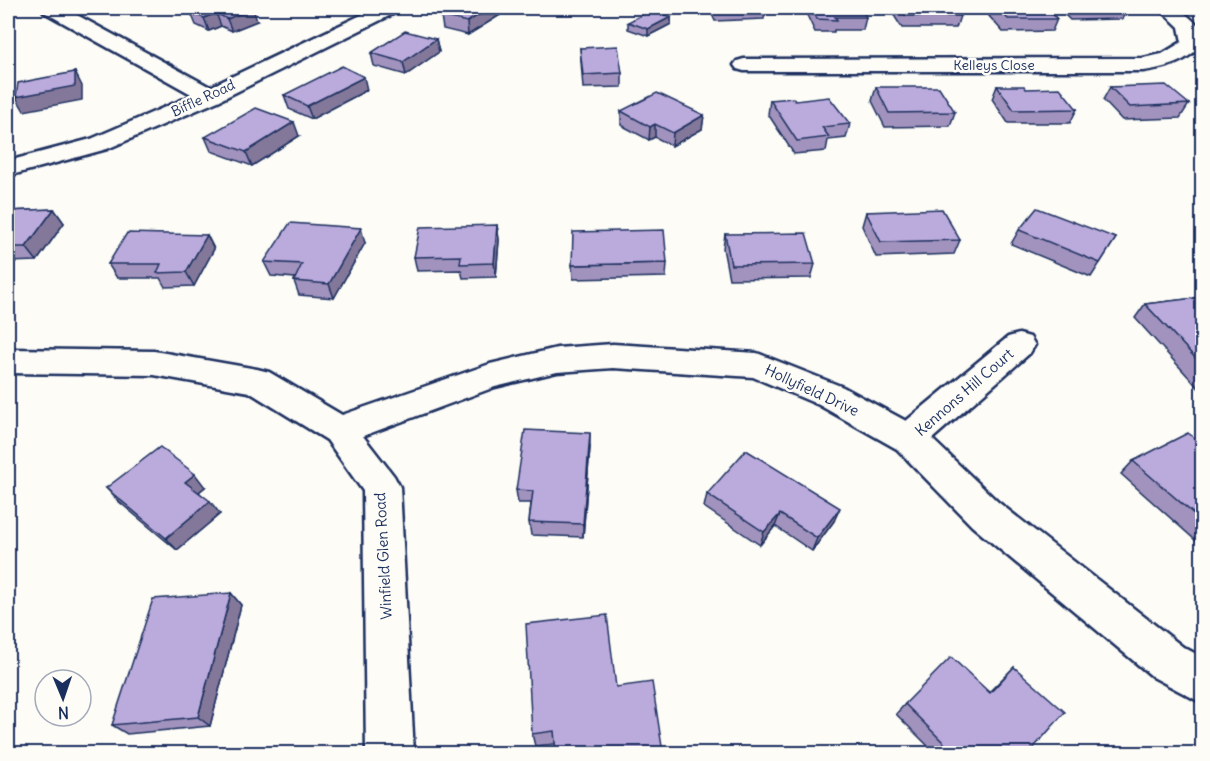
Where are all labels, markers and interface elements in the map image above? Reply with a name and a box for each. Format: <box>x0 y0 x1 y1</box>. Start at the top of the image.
street label: Kelleys Close <box>953 56 1035 74</box>
street label: Biffle Road <box>168 75 238 121</box>
street label: Kennons Hill Court <box>911 344 1017 440</box>
street label: Hollyfield Drive <box>762 360 862 420</box>
street label: Winfield Glen Road <box>370 492 396 620</box>
north arrow <box>33 668 93 728</box>
text: N <box>58 703 69 723</box>

